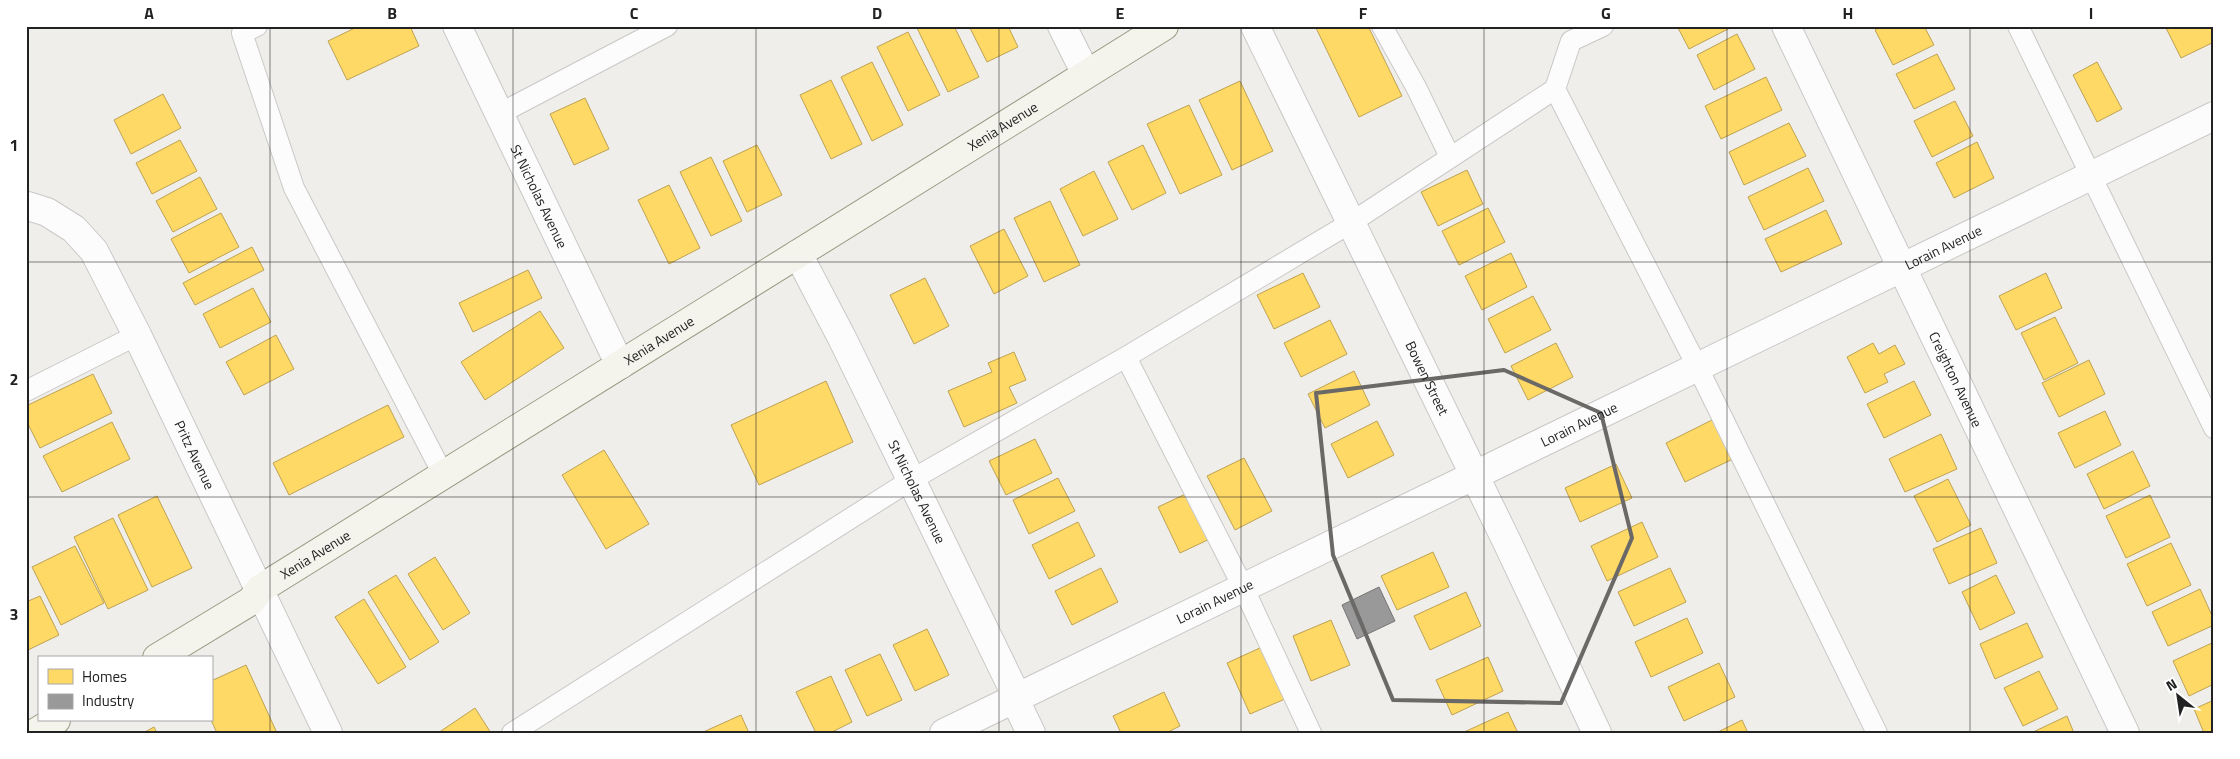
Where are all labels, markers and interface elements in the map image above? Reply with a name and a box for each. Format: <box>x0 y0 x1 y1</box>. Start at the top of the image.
text: A <box>144 1 154 25</box>
text: B <box>387 1 397 25</box>
text: C <box>630 1 639 25</box>
text: D <box>872 1 882 25</box>
text: E <box>1116 1 1125 25</box>
text: F <box>1359 1 1368 25</box>
text: G <box>1601 1 1611 25</box>
text: H <box>1843 1 1853 25</box>
text: I <box>2089 1 2093 25</box>
street label: Xenia Avenue <box>963 96 1042 156</box>
text: 1 <box>10 133 18 157</box>
street label: St Nicholas Avenue <box>505 141 573 251</box>
street label: Lorain Avenue <box>1901 219 1985 275</box>
street label: Xenia Avenue <box>620 310 698 370</box>
street label: Creighton Avenue <box>1924 328 1988 431</box>
street label: Bowen Street <box>1400 337 1455 419</box>
text: 2 <box>10 367 18 391</box>
street label: Lorain Avenue <box>1537 396 1621 452</box>
street label: Pritz Avenue <box>169 417 221 493</box>
street label: St Nicholas Avenue <box>883 436 952 547</box>
street label: Xenia Avenue <box>276 524 354 584</box>
street label: Lorain Avenue <box>1172 573 1257 629</box>
text: 3 <box>10 602 18 626</box>
legend <box>38 656 212 722</box>
text: Homes <box>82 665 127 688</box>
north arrow <box>2152 672 2202 722</box>
text: N <box>2162 673 2181 696</box>
text: Industry <box>82 689 134 712</box>

